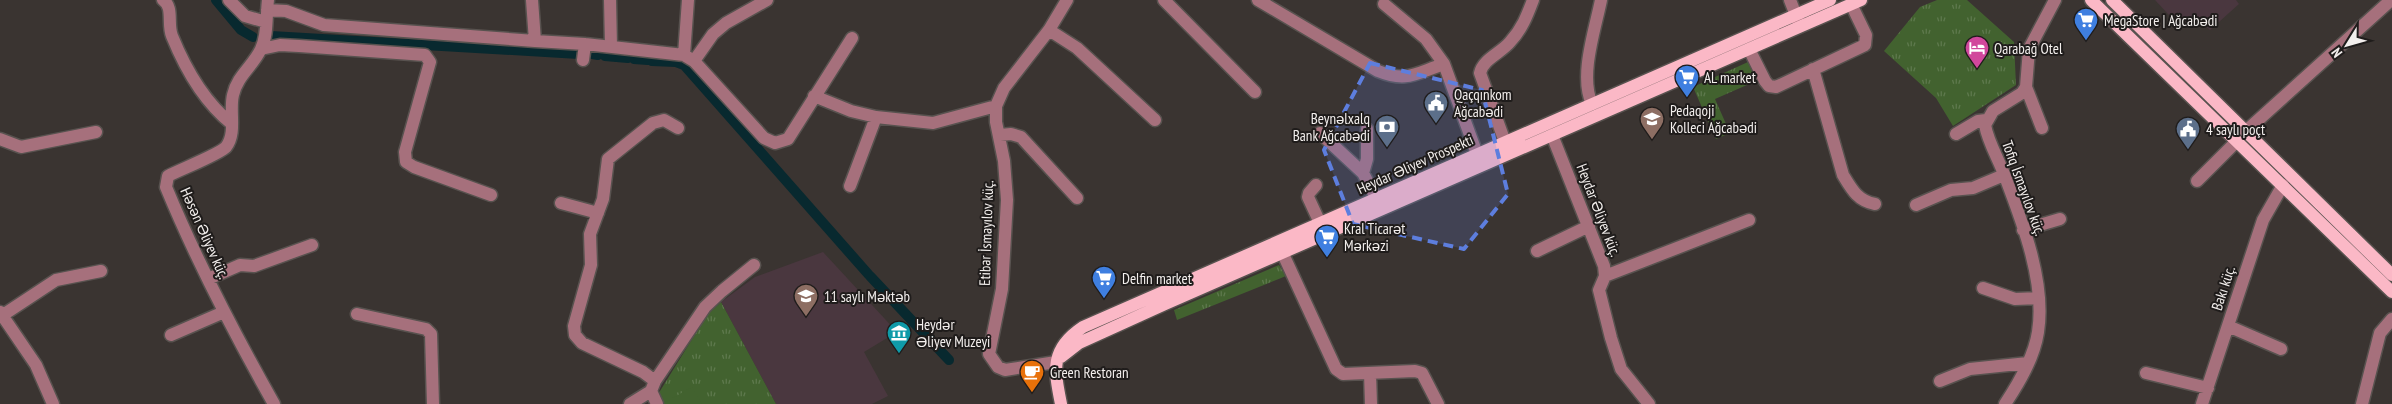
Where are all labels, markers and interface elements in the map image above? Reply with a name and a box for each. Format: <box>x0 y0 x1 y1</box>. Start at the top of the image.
supermarket icon: MegaStore | Ağcabədi <box>2073 7 2099 41</box>
place label: MegaStore | Ağcabədi <box>2104 11 2217 30</box>
north arrow <box>2322 20 2372 70</box>
hotel icon: Qarabağ Otel <box>1964 35 1990 69</box>
place label: Qarabağ Otel <box>1994 39 2063 58</box>
text: N <box>2327 44 2346 61</box>
supermarket icon: AL market <box>1674 64 1700 98</box>
place label: AL market <box>1704 68 1756 87</box>
place label: Qaçqınkom Ağcabədi <box>1454 85 1512 121</box>
public building icon: Qaçqınkom Ağcabədi <box>1423 90 1449 124</box>
place label: Pedaqoji Kolleci Ağcabədi <box>1670 101 1757 137</box>
school or university icon: Pedaqoji Kolleci Ağcabədi <box>1639 106 1665 140</box>
place label: Beynəlxalq Bank Ağcabədi <box>1293 109 1370 145</box>
bank icon: Beynəlxalq Bank Ağcabədi <box>1374 114 1400 148</box>
public building icon: 4 saylı poçt <box>2175 116 2201 150</box>
place label: 4 saylı poçt <box>2206 120 2265 139</box>
street label: Heydar Əliyev Prospekti <box>1354 130 1476 198</box>
street label: Tofiq İsmayılov küç. <box>1998 138 2050 238</box>
street label: Heydar Əliyev küç. <box>1573 161 1626 259</box>
street label: Etibar İsmayılov küç. <box>975 180 997 286</box>
street label: Həsən Əliyev küç. <box>176 184 234 282</box>
place label: Kral Ticarət Mərkəzi <box>1344 219 1405 255</box>
supermarket icon: Kral Ticarət Mərkəzi <box>1314 224 1340 258</box>
street label: Bakı küç. <box>2207 263 2239 313</box>
supermarket icon: Delfin market <box>1091 265 1117 299</box>
place label: Delfin market <box>1122 269 1192 288</box>
school or university icon: 11 saylı Məktəb <box>793 283 819 317</box>
place label: 11 saylı Məktəb <box>824 287 910 306</box>
place label: Heydər Əliyev Muzeyi <box>916 315 990 351</box>
museum icon: Heydər Əliyev Muzeyi <box>886 320 912 354</box>
cafe icon: Green Restoran <box>1019 359 1045 393</box>
place label: Green Restoran <box>1050 363 1129 382</box>

